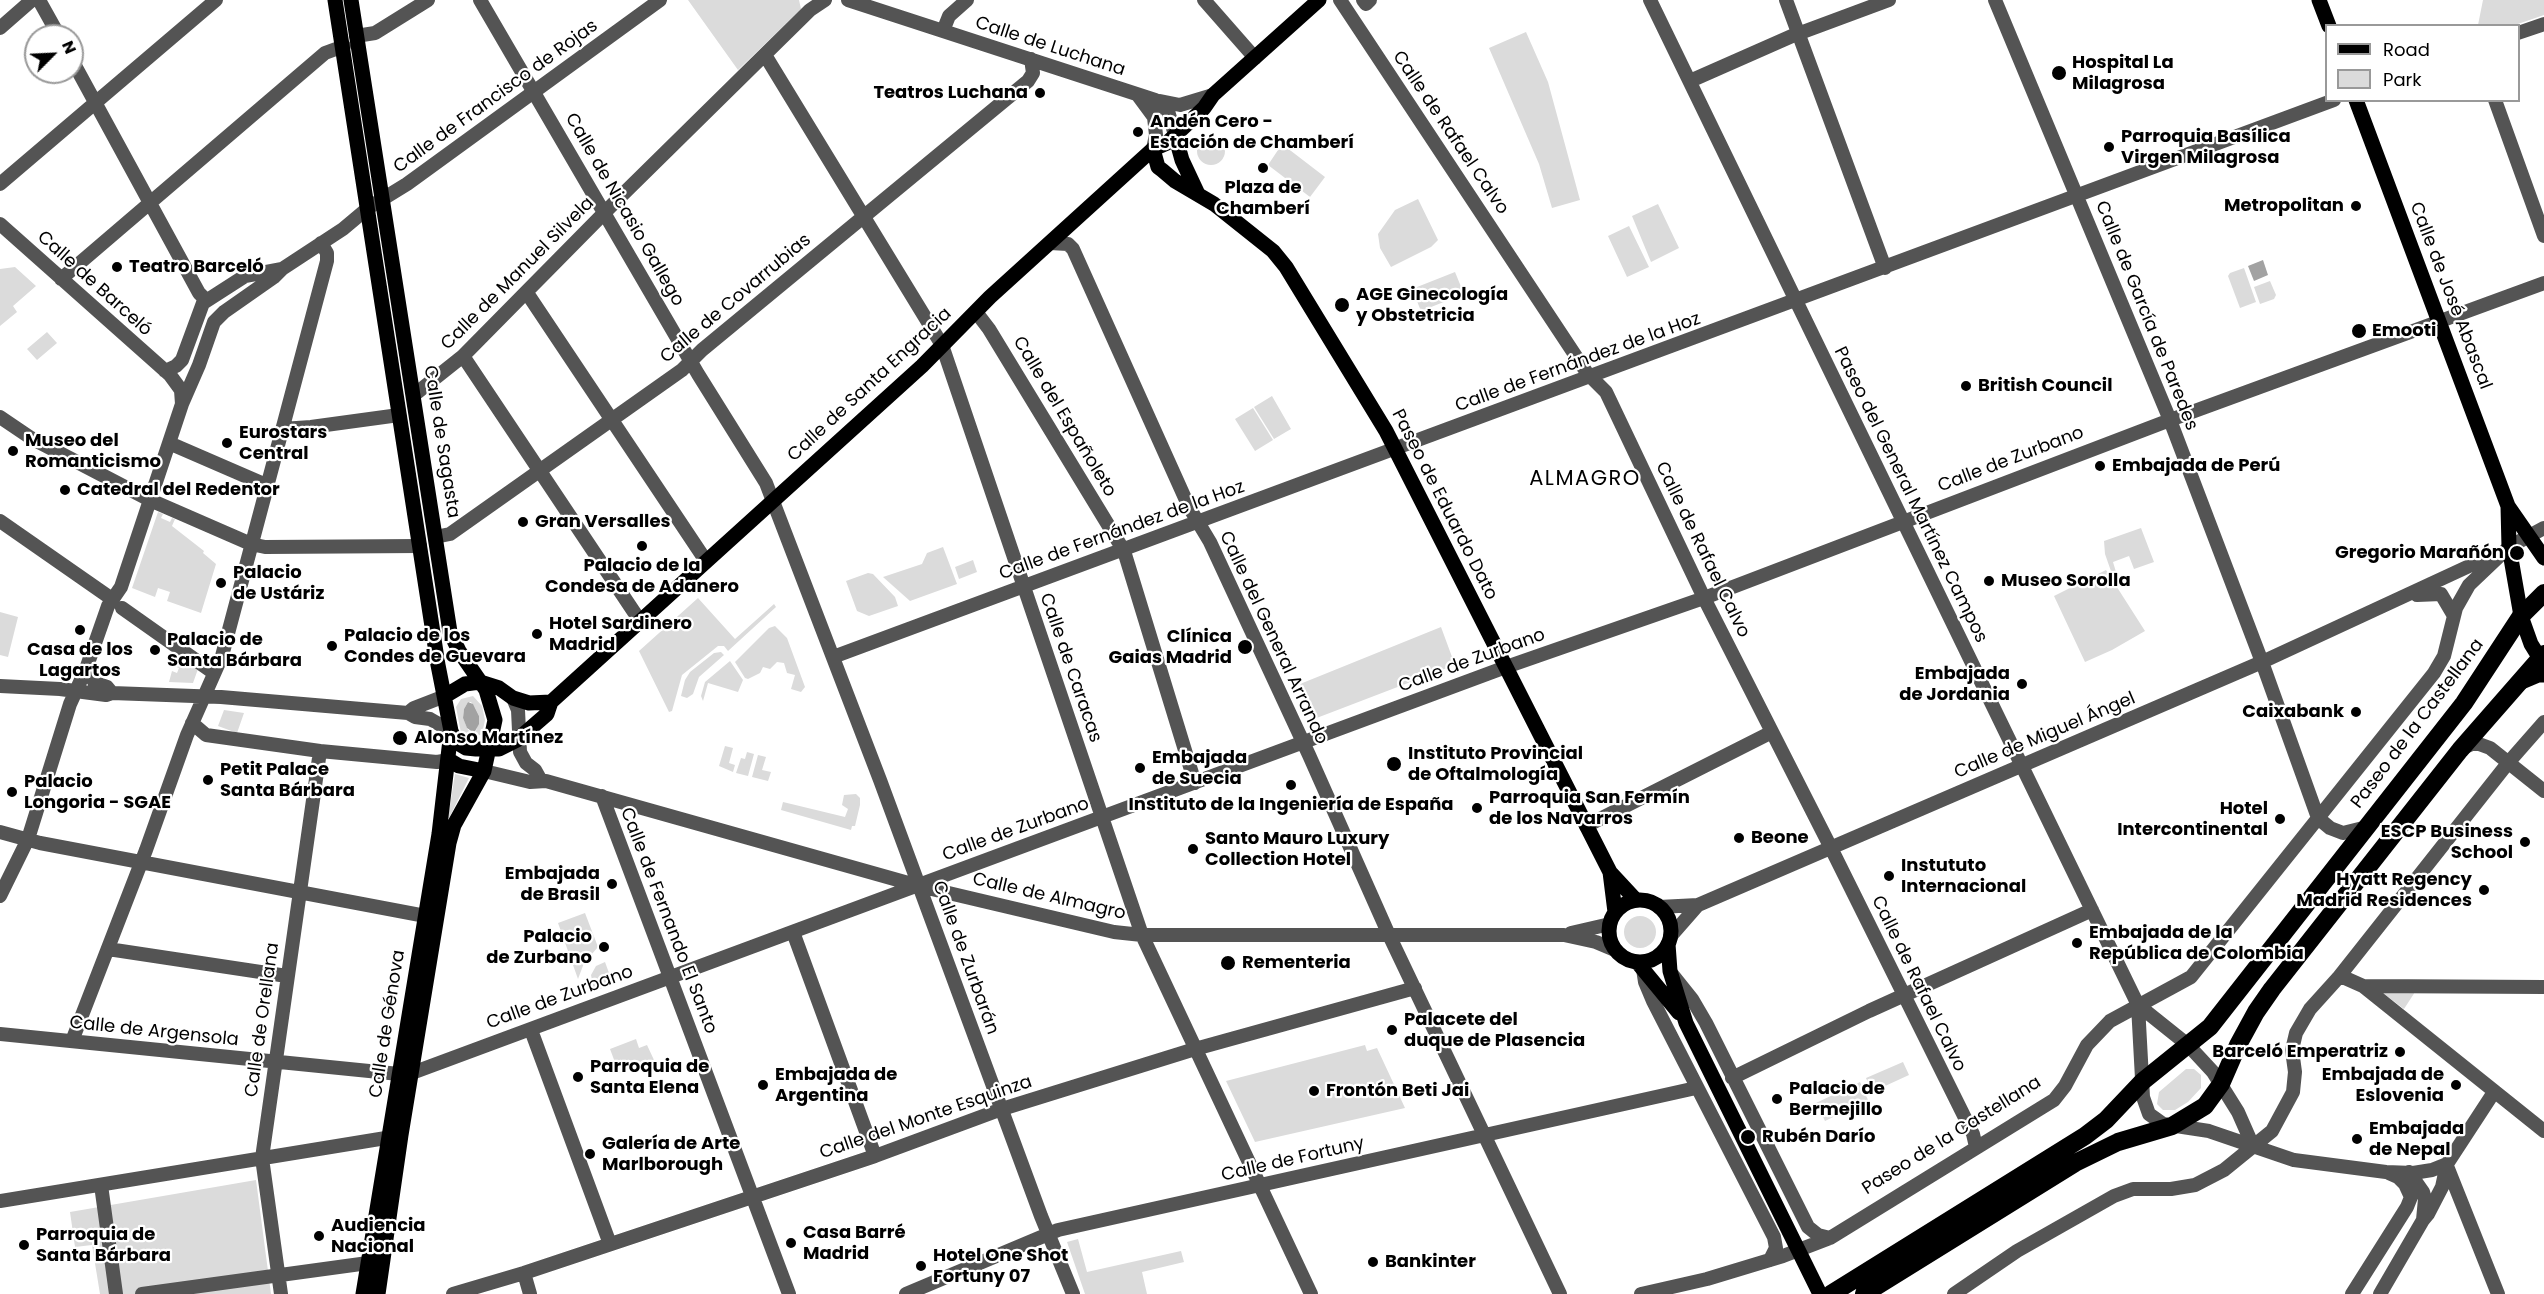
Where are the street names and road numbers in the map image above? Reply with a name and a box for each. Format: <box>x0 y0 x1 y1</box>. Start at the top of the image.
street label: Calle de Luchana <box>972 13 1128 81</box>
street label: Calle de Francisco de Rojas <box>390 16 602 178</box>
street label: Calle de Rafael Calvo <box>1387 47 1513 219</box>
street label: Calle de Nicasio Gallego <box>560 110 688 310</box>
street label: Calle de Manuel Silvela <box>437 193 599 355</box>
street label: Calle de García de Paredes <box>2090 198 2202 434</box>
street label: Calle de José Abascal <box>2404 199 2496 393</box>
street label: Calle de Barceló <box>32 227 156 341</box>
street label: Calle de Covarrubias <box>656 230 816 368</box>
street label: Calle de Santa Engracia <box>784 303 956 467</box>
street label: Calle de Fernández de la Hoz <box>1453 309 1703 417</box>
street label: Calle del Españoleto <box>1008 333 1120 501</box>
street label: Paseo del General Martínez Campos <box>1829 343 1991 647</box>
street label: Calle de Sagasta <box>418 364 464 520</box>
street label: Paseo de Eduardo Dato <box>1387 406 1501 604</box>
street label: Calle de Zurbano <box>1935 422 2087 498</box>
street label: Calle de Rafael Calvo <box>1650 459 1754 641</box>
street label: Calle de Fernández de la Hoz <box>997 477 1247 585</box>
street label: Calle del General Arrando <box>1214 528 1332 748</box>
street label: Calle de Caracas <box>1034 591 1106 745</box>
street label: Calle de Zurbano <box>1396 624 1548 698</box>
street label: Paseo de la Castellana <box>2347 635 2489 813</box>
street label: Calle de Miguel Ángel <box>1951 688 2139 784</box>
street label: Calle de Zurbano <box>940 793 1092 867</box>
street label: Calle de Fernando El Santo <box>615 805 721 1037</box>
street label: Calle de Almagro <box>970 869 1128 925</box>
street label: Calle de Zurbarán <box>927 878 1003 1038</box>
street label: Calle de Rafael Calvo <box>1866 893 1970 1075</box>
street label: Calle de Orellana <box>241 941 285 1099</box>
street label: Calle de Génova <box>366 948 410 1100</box>
street label: Calle de Zurbano <box>484 961 636 1035</box>
street label: Calle de Argensola <box>68 1012 240 1052</box>
street label: Calle del Monte Esquinza <box>817 1071 1035 1165</box>
street label: Paseo de la Castellana <box>1859 1072 2045 1200</box>
street label: Calle de Fortuny <box>1219 1133 1367 1187</box>

